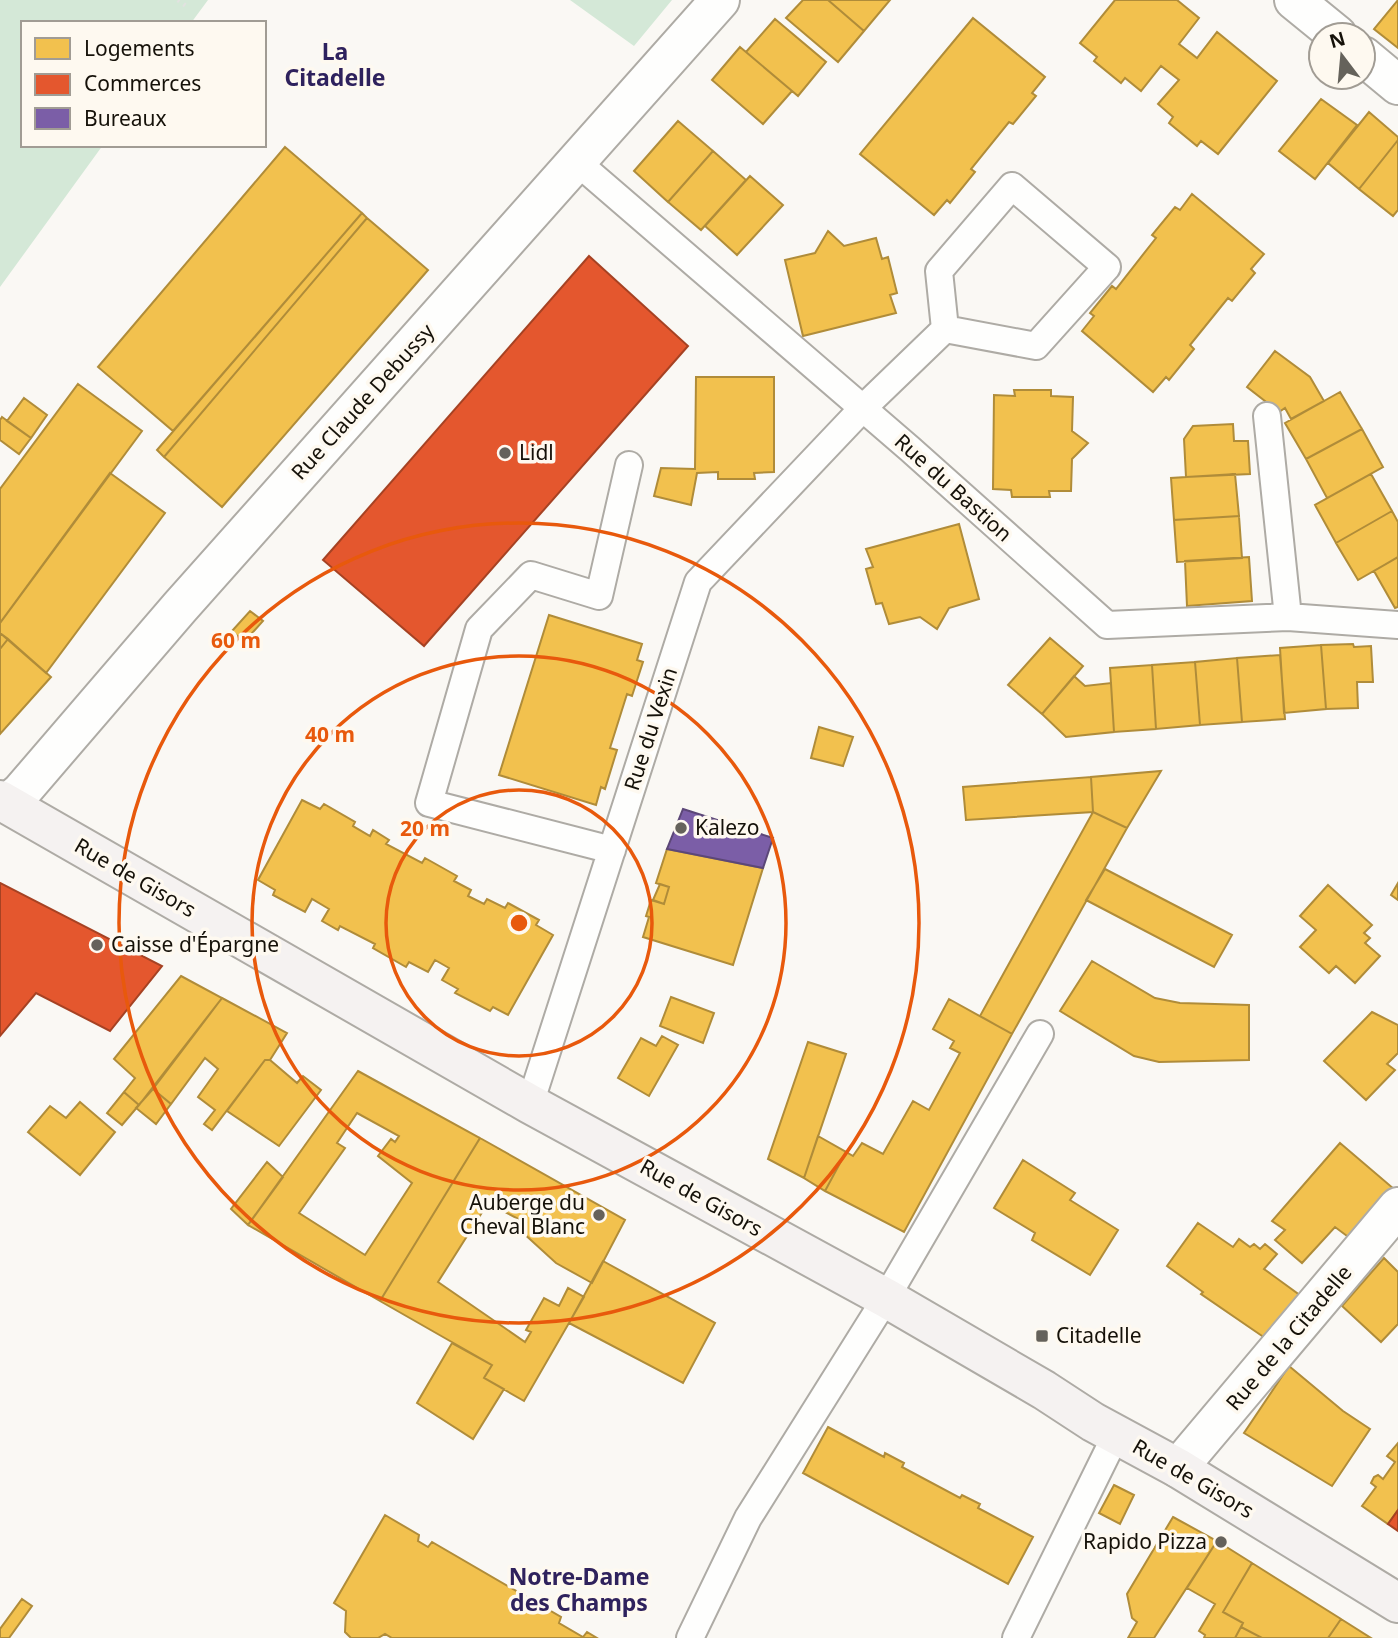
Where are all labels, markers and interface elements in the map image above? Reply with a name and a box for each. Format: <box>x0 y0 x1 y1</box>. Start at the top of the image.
legend <box>21 21 266 147</box>
north arrow <box>1307 21 1377 91</box>
text: N <box>1326 25 1348 54</box>
text: Logements <box>84 34 195 62</box>
district label: La Citadelle <box>284 35 386 93</box>
text: Commerces <box>84 69 201 97</box>
text: Bureaux <box>84 104 167 132</box>
street label: Rue Claude Debussy <box>285 317 440 485</box>
street label: Rue du Bastion <box>889 427 1018 547</box>
place label: Lidl <box>519 438 554 466</box>
marker: Lidl <box>497 445 513 461</box>
text: 60 m <box>211 626 261 654</box>
street label: Rue du Vexin <box>617 664 683 794</box>
text: 40 m <box>305 720 355 748</box>
place label: Kalezo <box>695 813 759 841</box>
text: 20 m <box>400 814 450 842</box>
marker: Kalezo <box>673 820 689 836</box>
street label: Rue de Gisors <box>70 831 201 923</box>
centre of rings <box>507 911 531 935</box>
place label: Caisse d'Épargne <box>111 930 279 958</box>
marker: Caisse d'Épargne <box>89 937 105 953</box>
street label: Rue de Gisors <box>635 1152 768 1242</box>
place label: Auberge du Cheval Blanc <box>460 1188 585 1240</box>
marker: Auberge du Cheval Blanc <box>591 1207 607 1223</box>
street label: Rue de la Citadelle <box>1219 1259 1357 1416</box>
place label: Citadelle <box>1056 1321 1142 1349</box>
marker: Citadelle <box>1034 1328 1050 1344</box>
street label: Rue de Gisors <box>1128 1432 1259 1524</box>
place label: Rapido Pizza <box>1083 1527 1207 1555</box>
marker: Rapido Pizza <box>1213 1534 1229 1550</box>
district label: Notre-Dame des Champs <box>509 1560 649 1618</box>

